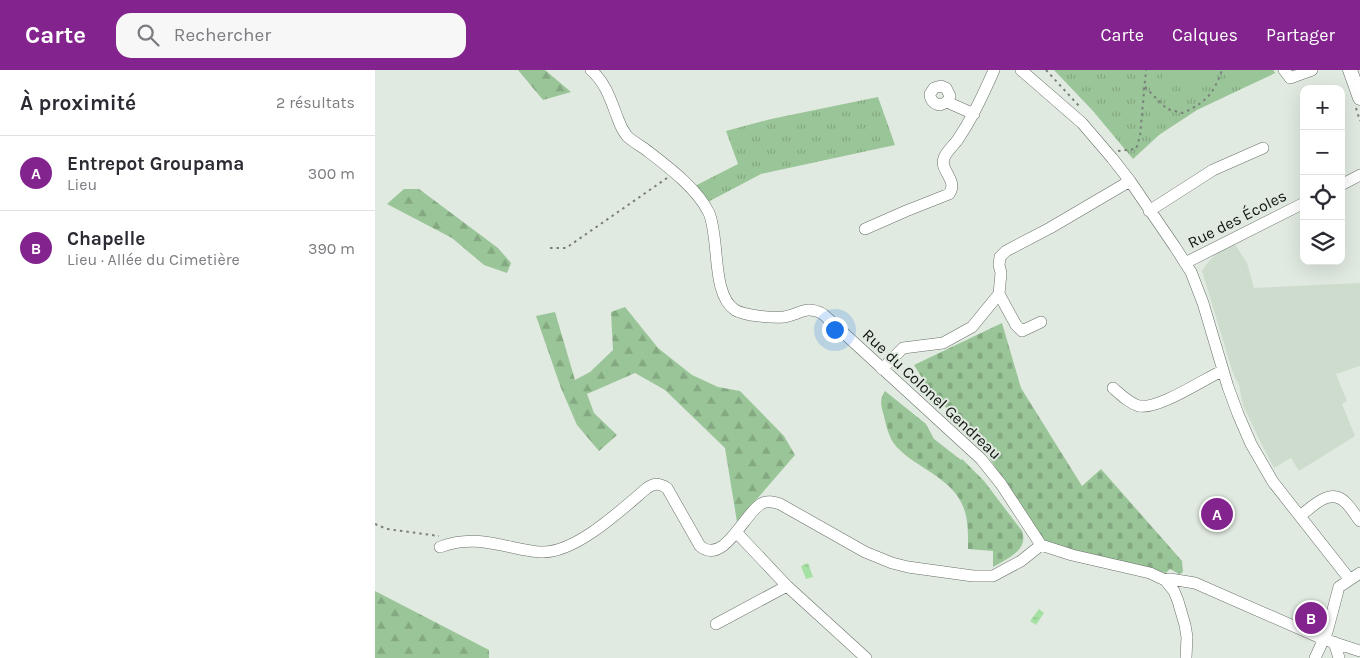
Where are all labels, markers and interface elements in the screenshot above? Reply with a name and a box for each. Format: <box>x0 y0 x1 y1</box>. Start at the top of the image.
search box <box>116 13 466 58</box>
text: Carte <box>25 21 86 49</box>
icon: search <box>134 21 162 49</box>
text: Rechercher <box>174 24 271 46</box>
text: Carte <box>1100 24 1144 46</box>
text: Calques <box>1172 24 1238 46</box>
text: Partager <box>1266 24 1335 46</box>
map controls <box>1300 85 1345 265</box>
button: + <box>1300 85 1345 130</box>
text: À proximité <box>20 91 136 115</box>
text: 2 résultats <box>276 93 355 112</box>
button: − <box>1300 130 1345 175</box>
text: Entrepot Groupama <box>67 153 245 175</box>
text: A <box>31 164 41 183</box>
text: 300 m <box>308 164 355 183</box>
text: Lieu <box>67 175 97 194</box>
button: locate <box>1300 175 1345 220</box>
street label: Rue des Écoles <box>1184 186 1290 252</box>
button: layers <box>1300 220 1345 265</box>
text: Chapelle <box>67 228 145 250</box>
text: B <box>31 239 41 258</box>
text: 390 m <box>308 239 355 258</box>
text: Lieu · Allée du Cimetière <box>67 250 240 269</box>
your location <box>822 317 848 343</box>
street label: Rue du Colonel Gendreau <box>859 325 1005 463</box>
pin: A <box>1201 495 1233 533</box>
pin: B <box>1295 599 1327 637</box>

